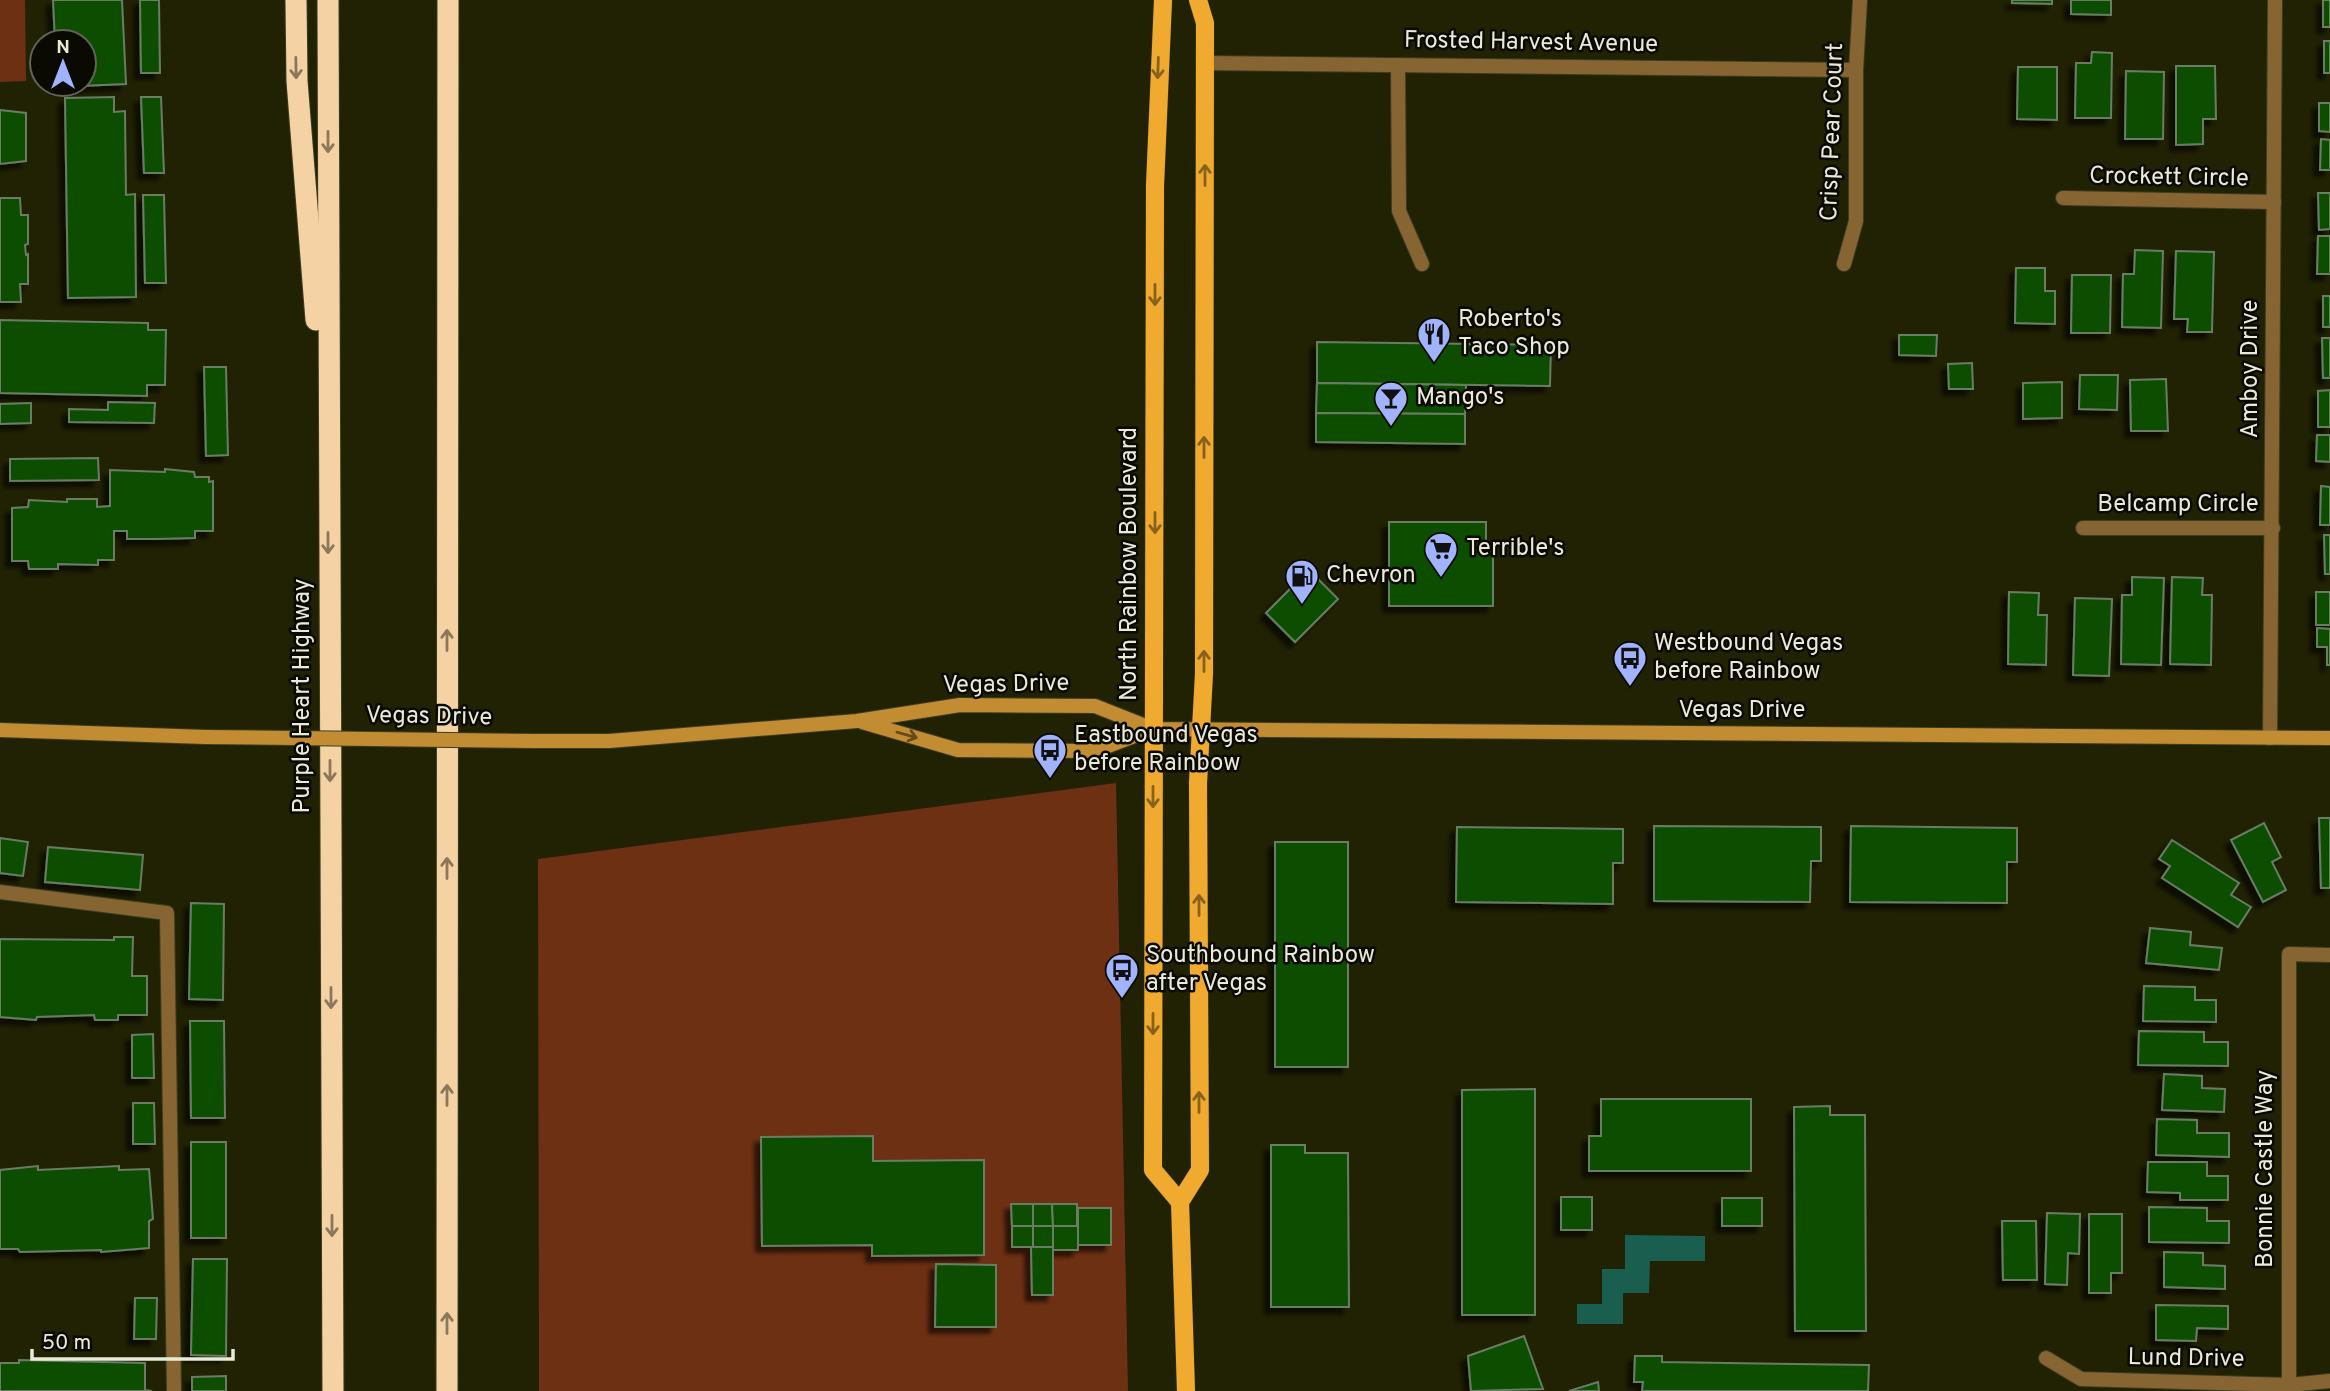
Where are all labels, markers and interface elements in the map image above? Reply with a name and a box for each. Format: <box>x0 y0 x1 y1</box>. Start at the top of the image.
street label: Frosted Harvest Avenue <box>1404 26 1658 60</box>
north arrow <box>28 28 98 98</box>
text: N <box>56 36 70 60</box>
street label: Crisp Pear Court <box>1815 42 1851 222</box>
one-way arrow <box>290 56 303 79</box>
one-way arrow <box>1152 56 1165 79</box>
one-way arrow <box>321 130 335 153</box>
street label: Crockett Circle <box>2089 162 2249 194</box>
one-way arrow <box>1198 164 1212 187</box>
one-way arrow <box>1148 284 1162 307</box>
street label: Amboy Drive <box>2236 300 2266 438</box>
place label: Roberto's Taco Shop <box>1458 305 1570 363</box>
restaurant icon: Roberto's Taco Shop <box>1415 315 1453 364</box>
bar icon: Mango's <box>1372 379 1410 428</box>
place label: Mango's <box>1416 383 1505 413</box>
street label: North Rainbow Boulevard <box>1115 427 1145 701</box>
one-way arrow <box>1197 436 1211 459</box>
street label: Belcamp Circle <box>2097 490 2259 520</box>
one-way arrow <box>1148 511 1162 534</box>
supermarket icon: Terrible's <box>1422 530 1460 579</box>
one-way arrow <box>322 532 335 555</box>
place label: Terrible's <box>1466 534 1565 564</box>
fuel station icon: Chevron <box>1283 557 1321 606</box>
place label: Chevron <box>1326 561 1416 591</box>
street label: Purple Heart Highway <box>288 579 318 813</box>
one-way arrow <box>440 629 454 652</box>
place label: Westbound Vegas before Rainbow <box>1654 629 1843 687</box>
bus stop icon: Westbound Vegas before Rainbow <box>1611 639 1649 688</box>
one-way arrow <box>1197 650 1211 673</box>
street label: Vegas Drive <box>942 669 1070 701</box>
street label: Vegas Drive <box>1679 696 1805 726</box>
street label: Vegas Drive <box>365 701 493 733</box>
place label: Eastbound Vegas before Rainbow <box>1074 721 1258 779</box>
one-way arrow <box>896 730 918 743</box>
bus stop icon: Eastbound Vegas before Rainbow <box>1031 731 1069 780</box>
one-way arrow <box>323 759 337 782</box>
one-way arrow <box>1146 785 1160 808</box>
one-way arrow <box>440 857 454 880</box>
one-way arrow <box>1192 894 1206 917</box>
place label: Southbound Rainbow after Vegas <box>1146 941 1375 999</box>
bus stop icon: Southbound Rainbow after Vegas <box>1103 951 1141 1000</box>
one-way arrow <box>324 987 338 1010</box>
one-way arrow <box>1146 1013 1160 1036</box>
street label: Bonnie Castle Way <box>2251 1070 2281 1268</box>
one-way arrow <box>440 1084 454 1107</box>
one-way arrow <box>1193 1091 1206 1114</box>
one-way arrow <box>325 1214 339 1237</box>
one-way arrow <box>440 1312 454 1335</box>
scale bar <box>32 1318 233 1362</box>
text: 50 m <box>42 1330 91 1357</box>
street label: Lund Drive <box>2127 1343 2245 1375</box>

